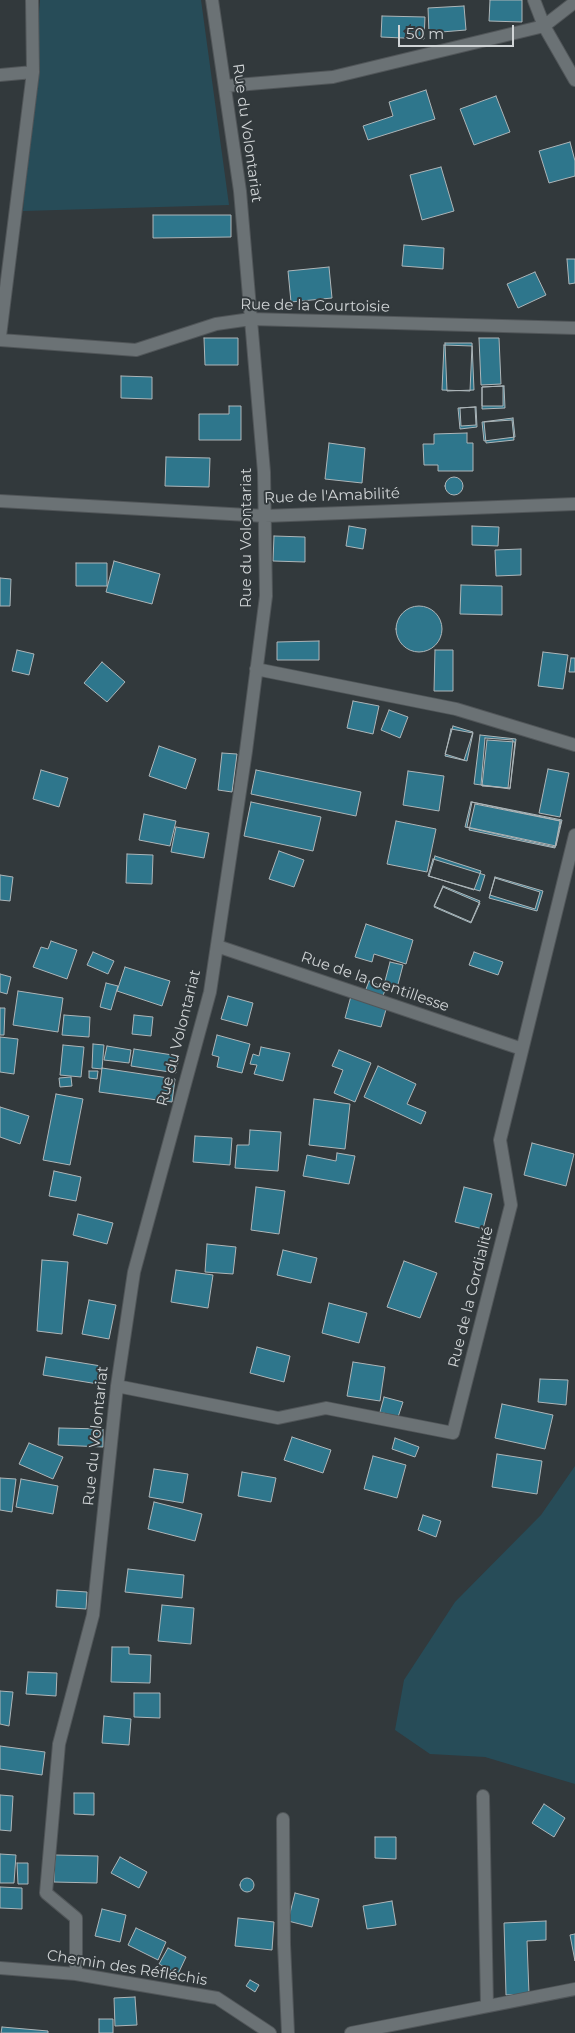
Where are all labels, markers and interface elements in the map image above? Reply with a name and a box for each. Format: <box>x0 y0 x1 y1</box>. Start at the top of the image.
scale bar <box>400 15 516 47</box>
text: 50 m <box>406 24 444 43</box>
street label: Rue du Volontariat <box>228 62 266 204</box>
street label: Rue de la Courtoisie <box>240 296 390 316</box>
street label: Rue du Volontariat <box>238 468 256 608</box>
street label: Rue de l'Amabilité <box>264 485 400 507</box>
street label: Rue de la Gentillesse <box>298 948 452 1016</box>
street label: Rue du Volontariat <box>153 968 205 1108</box>
street label: Rue de la Cordialité <box>445 1224 497 1370</box>
street label: Rue du Volontariat <box>80 1365 112 1507</box>
street label: Chemin des Réfléchis <box>45 1946 209 1990</box>

